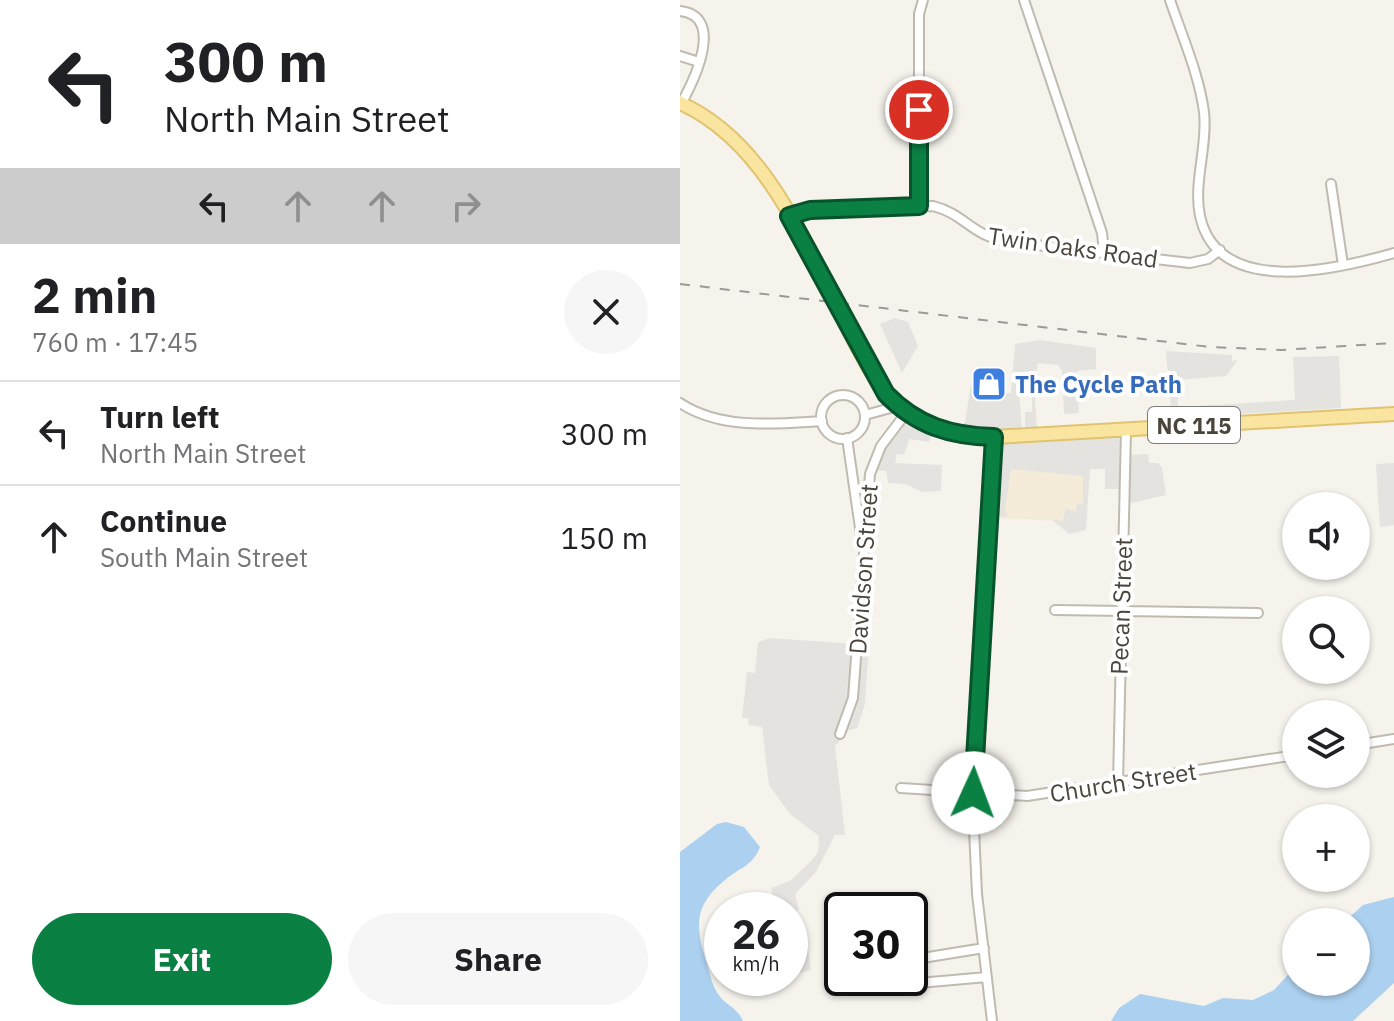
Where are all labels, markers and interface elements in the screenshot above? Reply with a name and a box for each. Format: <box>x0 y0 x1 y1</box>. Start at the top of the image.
text: 300 m <box>164 25 328 97</box>
icon: left <box>32 32 136 136</box>
pin <box>885 76 953 144</box>
icon: arrive <box>897 88 941 132</box>
text: North Main Street <box>164 95 450 142</box>
icon: left <box>192 184 236 228</box>
icon: ahead <box>276 184 320 228</box>
icon: ahead <box>360 184 404 228</box>
icon: right <box>444 184 488 228</box>
street label: Twin Oaks Road <box>986 219 1160 275</box>
text: 2 min <box>32 264 157 326</box>
button: close <box>564 270 648 354</box>
text: 760 m · 17:45 <box>32 325 198 359</box>
shop icon: The Cycle Path <box>970 365 1008 403</box>
place label: The Cycle Path <box>1015 368 1182 400</box>
text: Turn left <box>100 397 219 436</box>
road number: NC 115 <box>1148 407 1240 443</box>
icon: left <box>32 411 76 455</box>
text: 300 m <box>561 414 648 453</box>
text: North Main Street <box>100 436 306 470</box>
street label: Davidson Street <box>841 483 885 655</box>
map controls <box>1282 492 1370 996</box>
button: sound <box>1282 492 1370 580</box>
text: Continue <box>100 501 227 540</box>
icon: ahead <box>32 515 76 559</box>
text: 150 m <box>561 518 648 557</box>
street label: Pecan Street <box>1103 537 1139 675</box>
text: South Main Street <box>100 540 308 574</box>
button: search <box>1282 596 1370 684</box>
button: layers <box>1282 700 1370 788</box>
position arrow <box>931 751 1015 835</box>
street label: Church Street <box>1047 755 1199 809</box>
button: + <box>1282 804 1370 892</box>
speed limit sign: 30 <box>824 892 928 996</box>
text: 26 <box>732 908 780 960</box>
button: − <box>1282 908 1370 996</box>
button: Exit <box>32 913 332 1005</box>
button: Share <box>348 913 648 1005</box>
text: km/h <box>732 950 780 977</box>

